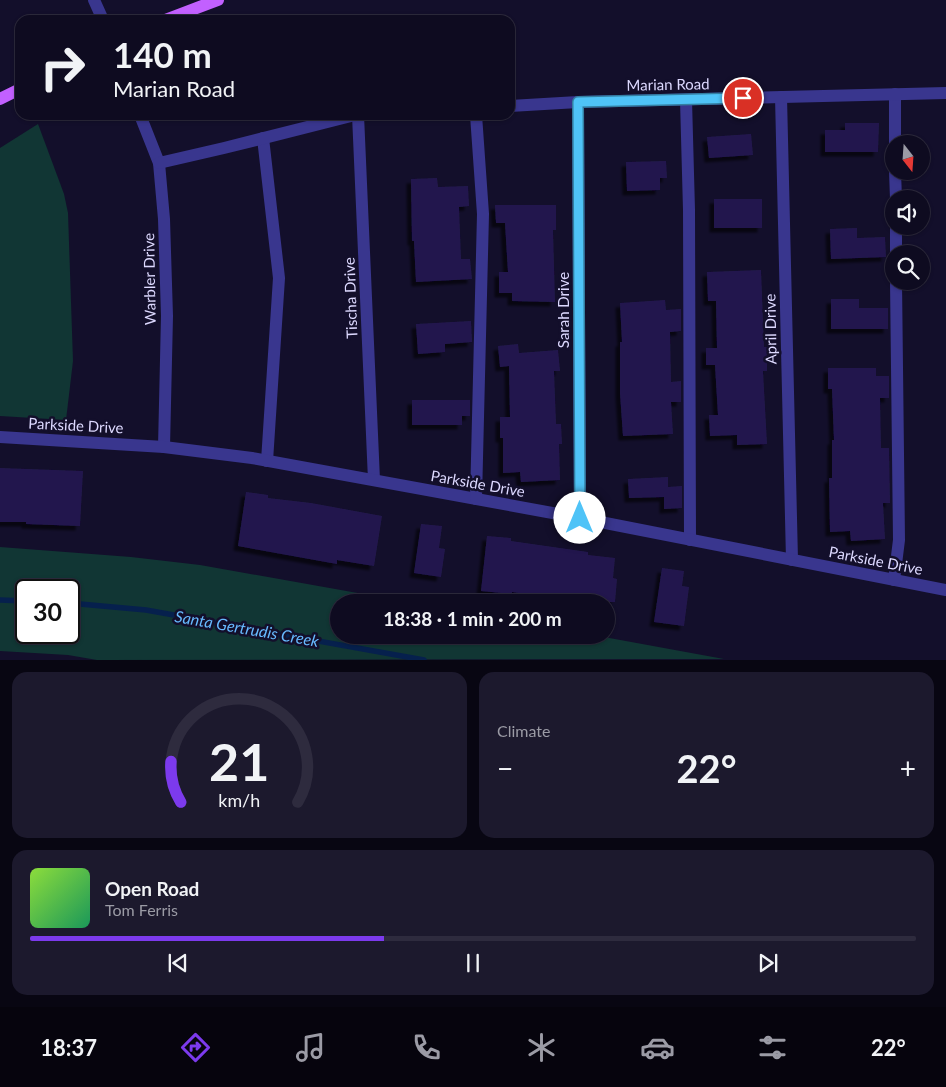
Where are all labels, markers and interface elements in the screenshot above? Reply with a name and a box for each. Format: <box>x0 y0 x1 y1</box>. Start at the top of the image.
text: 140 m <box>113 33 212 75</box>
icon: right <box>30 35 95 100</box>
street label: Marian Road <box>626 74 710 94</box>
text: Marian Road <box>113 75 235 102</box>
pin <box>722 77 764 119</box>
icon: arrive <box>729 84 757 112</box>
north arrow <box>885 135 930 180</box>
map controls <box>885 135 930 290</box>
button: sound <box>885 190 930 235</box>
street label: Warbler Drive <box>139 233 159 325</box>
button: search <box>885 245 930 290</box>
street label: Tischa Drive <box>340 257 360 339</box>
street label: Sarah Drive <box>554 272 572 348</box>
street label: April Drive <box>760 293 780 365</box>
street label: Parkside Drive <box>28 414 124 436</box>
street label: Parkside Drive <box>429 466 527 500</box>
position arrow <box>553 491 605 543</box>
street label: Parkside Drive <box>827 542 925 578</box>
speed limit sign: 30 <box>15 579 80 644</box>
water label: Santa Gertrudis Creek <box>174 606 321 650</box>
text: 18:38 · 1 min · 200 m <box>383 607 562 630</box>
text: Climate <box>497 721 550 740</box>
text: 21 <box>209 730 270 792</box>
text: 22° <box>677 745 736 791</box>
text: − <box>497 751 513 785</box>
text: + <box>900 751 916 785</box>
text: km/h <box>219 789 260 811</box>
text: Open Road <box>105 877 199 900</box>
text: Tom Ferris <box>105 900 178 919</box>
icon: previous <box>164 949 192 977</box>
icon: pause <box>459 949 487 977</box>
icon: next <box>754 949 782 977</box>
icon: directions <box>178 1030 213 1065</box>
icon: music <box>293 1030 328 1065</box>
icon: phone <box>409 1030 444 1065</box>
icon: climate <box>524 1030 559 1065</box>
icon: car <box>640 1030 675 1065</box>
icon: filters <box>755 1030 790 1065</box>
text: 18:37 <box>40 1034 97 1061</box>
text: 22° <box>871 1034 906 1061</box>

